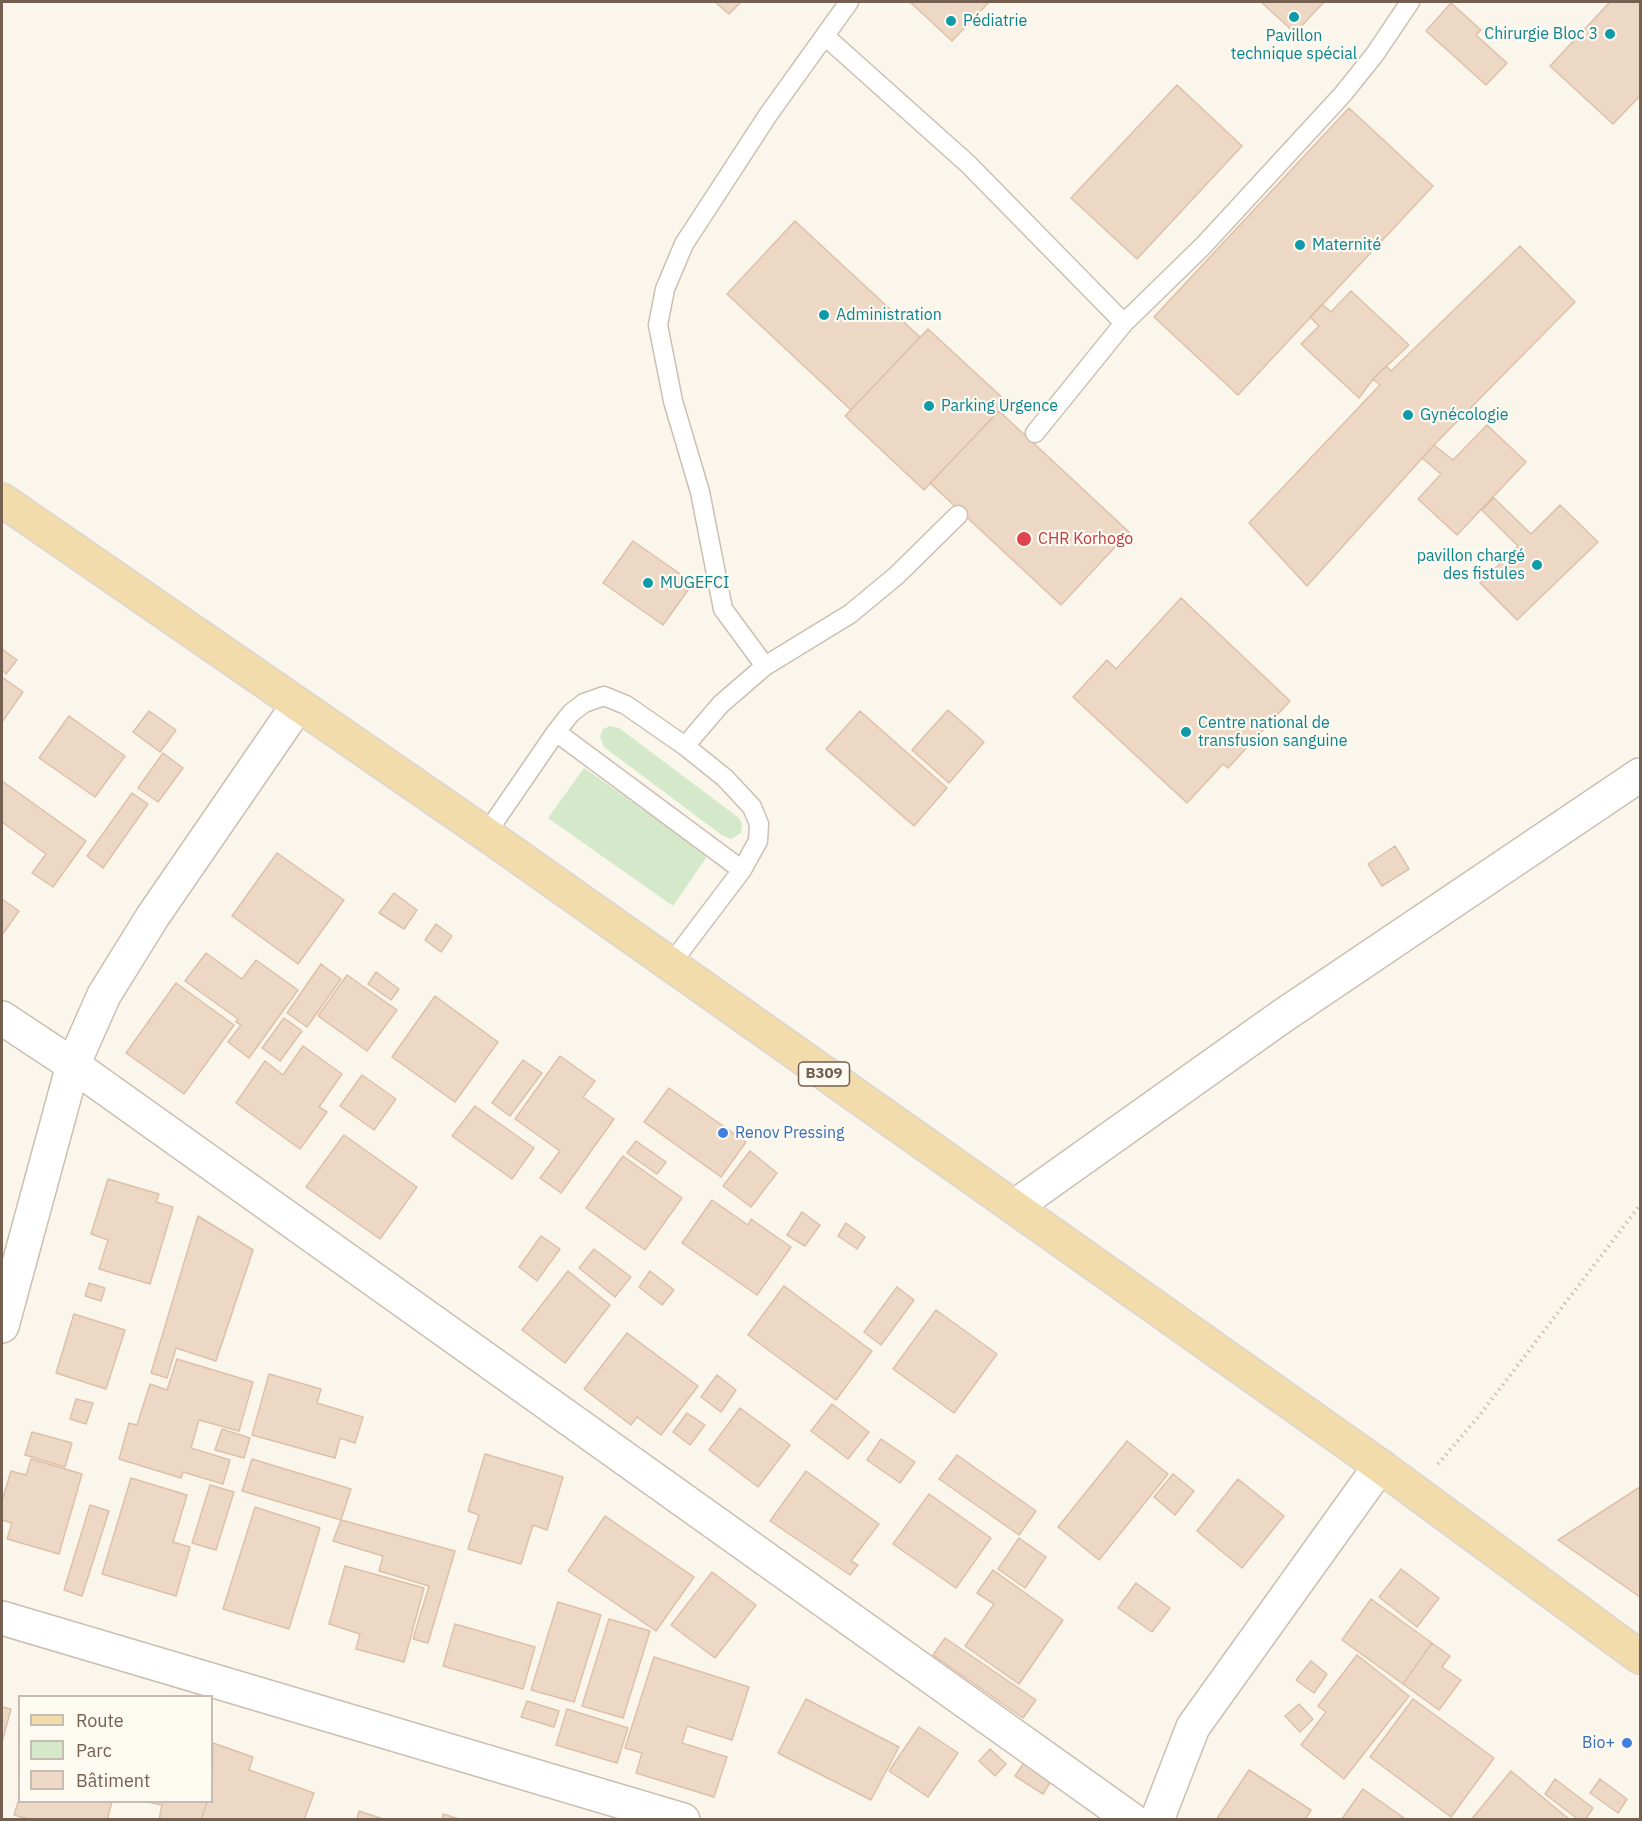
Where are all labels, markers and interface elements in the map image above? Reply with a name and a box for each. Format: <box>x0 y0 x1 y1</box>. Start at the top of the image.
marker: Pavillon technique spécial <box>1287 10 1301 24</box>
place label: Pédiatrie <box>963 11 1027 31</box>
marker: Pédiatrie <box>944 14 958 28</box>
place label: Chirurgie Bloc 3 <box>1484 24 1598 44</box>
place label: Pavillon technique spécial <box>1231 26 1357 64</box>
marker: Chirurgie Bloc 3 <box>1603 27 1617 41</box>
place label: Maternité <box>1312 235 1381 255</box>
marker: Maternité <box>1293 238 1307 252</box>
place label: Administration <box>836 305 942 325</box>
marker: Administration <box>817 308 831 322</box>
place label: Parking Urgence <box>941 396 1058 416</box>
marker: Parking Urgence <box>922 399 936 413</box>
place label: Gynécologie <box>1420 405 1508 425</box>
marker: Gynécologie <box>1401 408 1415 422</box>
place label: CHR Korhogo <box>1038 529 1133 549</box>
marker: CHR Korhogo <box>1015 530 1033 548</box>
place label: pavillon chargé des fistules <box>1417 546 1525 584</box>
marker: pavillon chargé des fistules <box>1530 558 1544 572</box>
place label: MUGEFCI <box>660 573 729 593</box>
marker: MUGEFCI <box>641 576 655 590</box>
place label: Centre national de transfusion sanguine <box>1198 713 1347 751</box>
marker: Centre national de transfusion sanguine <box>1179 725 1193 739</box>
road number: B309 <box>798 1062 850 1086</box>
place label: Renov Pressing <box>735 1123 844 1143</box>
marker: Renov Pressing <box>716 1126 730 1140</box>
legend <box>18 1695 213 1803</box>
text: Route <box>76 1709 124 1732</box>
place label: Bio+ <box>1582 1733 1615 1753</box>
marker: Bio+ <box>1620 1736 1634 1750</box>
text: Parc <box>76 1739 112 1762</box>
text: Bâtiment <box>76 1769 150 1792</box>

